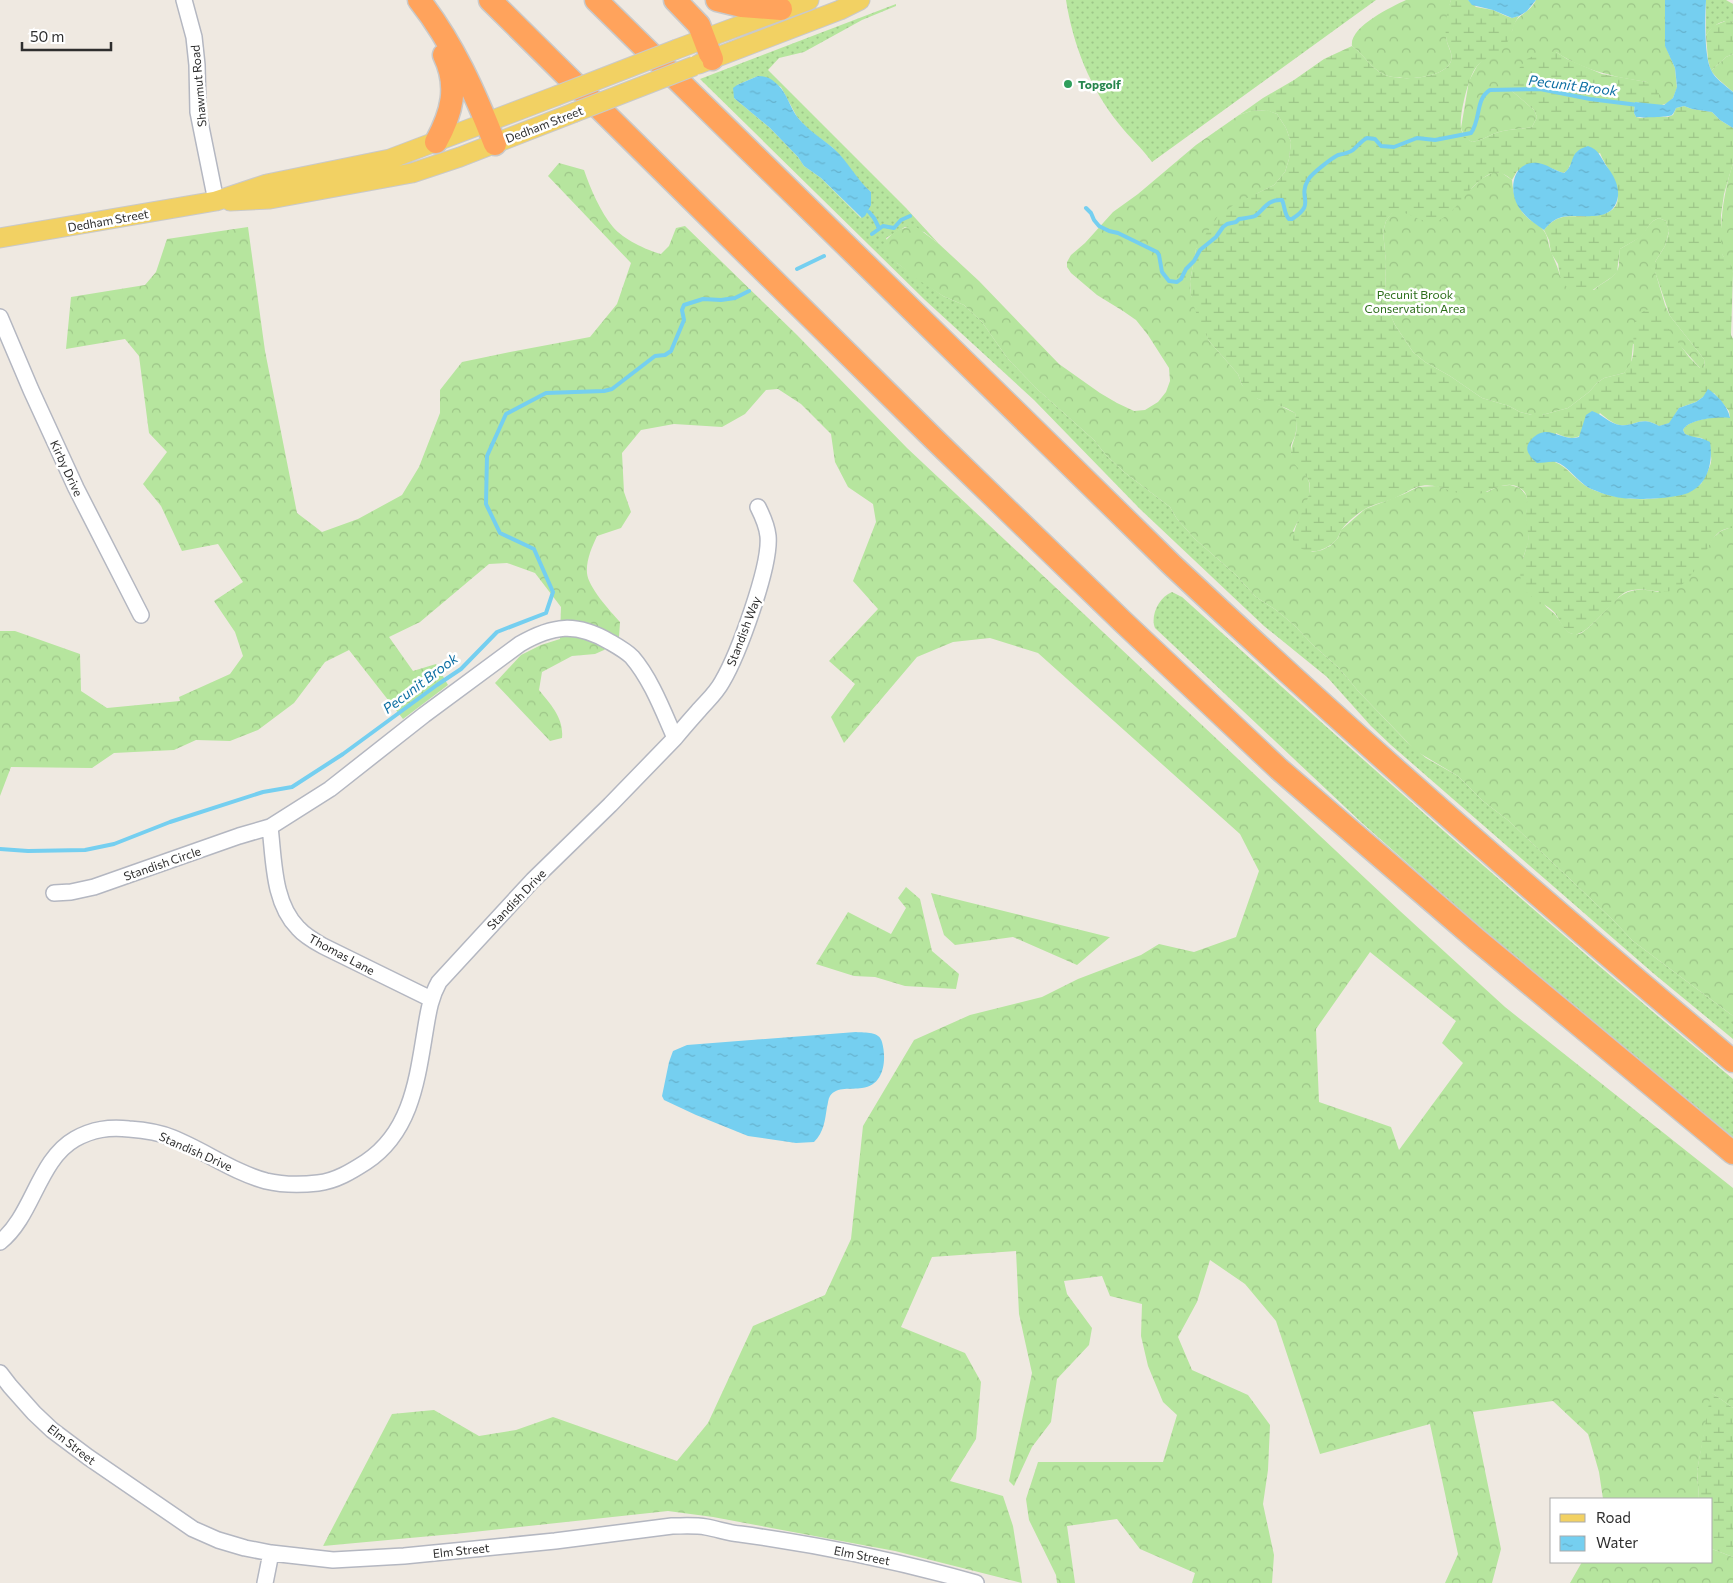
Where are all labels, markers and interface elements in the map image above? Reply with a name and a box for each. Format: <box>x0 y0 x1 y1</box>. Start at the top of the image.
scale bar <box>22 20 111 52</box>
text: 50 m <box>30 27 64 45</box>
street label: Shawmut Road <box>187 44 209 127</box>
water label: Pecunit Brook <box>1528 71 1619 99</box>
place label: Topgolf <box>1078 77 1121 91</box>
marker: Topgolf <box>1062 78 1074 90</box>
street label: Dedham Street <box>503 103 585 145</box>
street label: Dedham Street <box>66 206 150 234</box>
park label: Pecunit Brook Conservation Area <box>1365 287 1465 315</box>
street label: Kirby Drive <box>48 438 86 498</box>
street label: Standish Way <box>723 594 763 668</box>
water label: Pecunit Brook <box>379 649 461 717</box>
street label: Standish Circle <box>122 843 202 883</box>
street label: Standish Drive <box>484 866 548 932</box>
street label: Thomas Lane <box>307 931 377 977</box>
street label: Standish Drive <box>157 1129 235 1173</box>
street label: Elm Street <box>45 1421 99 1467</box>
legend <box>1550 1498 1713 1563</box>
text: Road <box>1596 1508 1631 1526</box>
text: Water <box>1596 1533 1638 1551</box>
street label: Elm Street <box>432 1540 490 1560</box>
street label: Elm Street <box>833 1543 891 1567</box>

